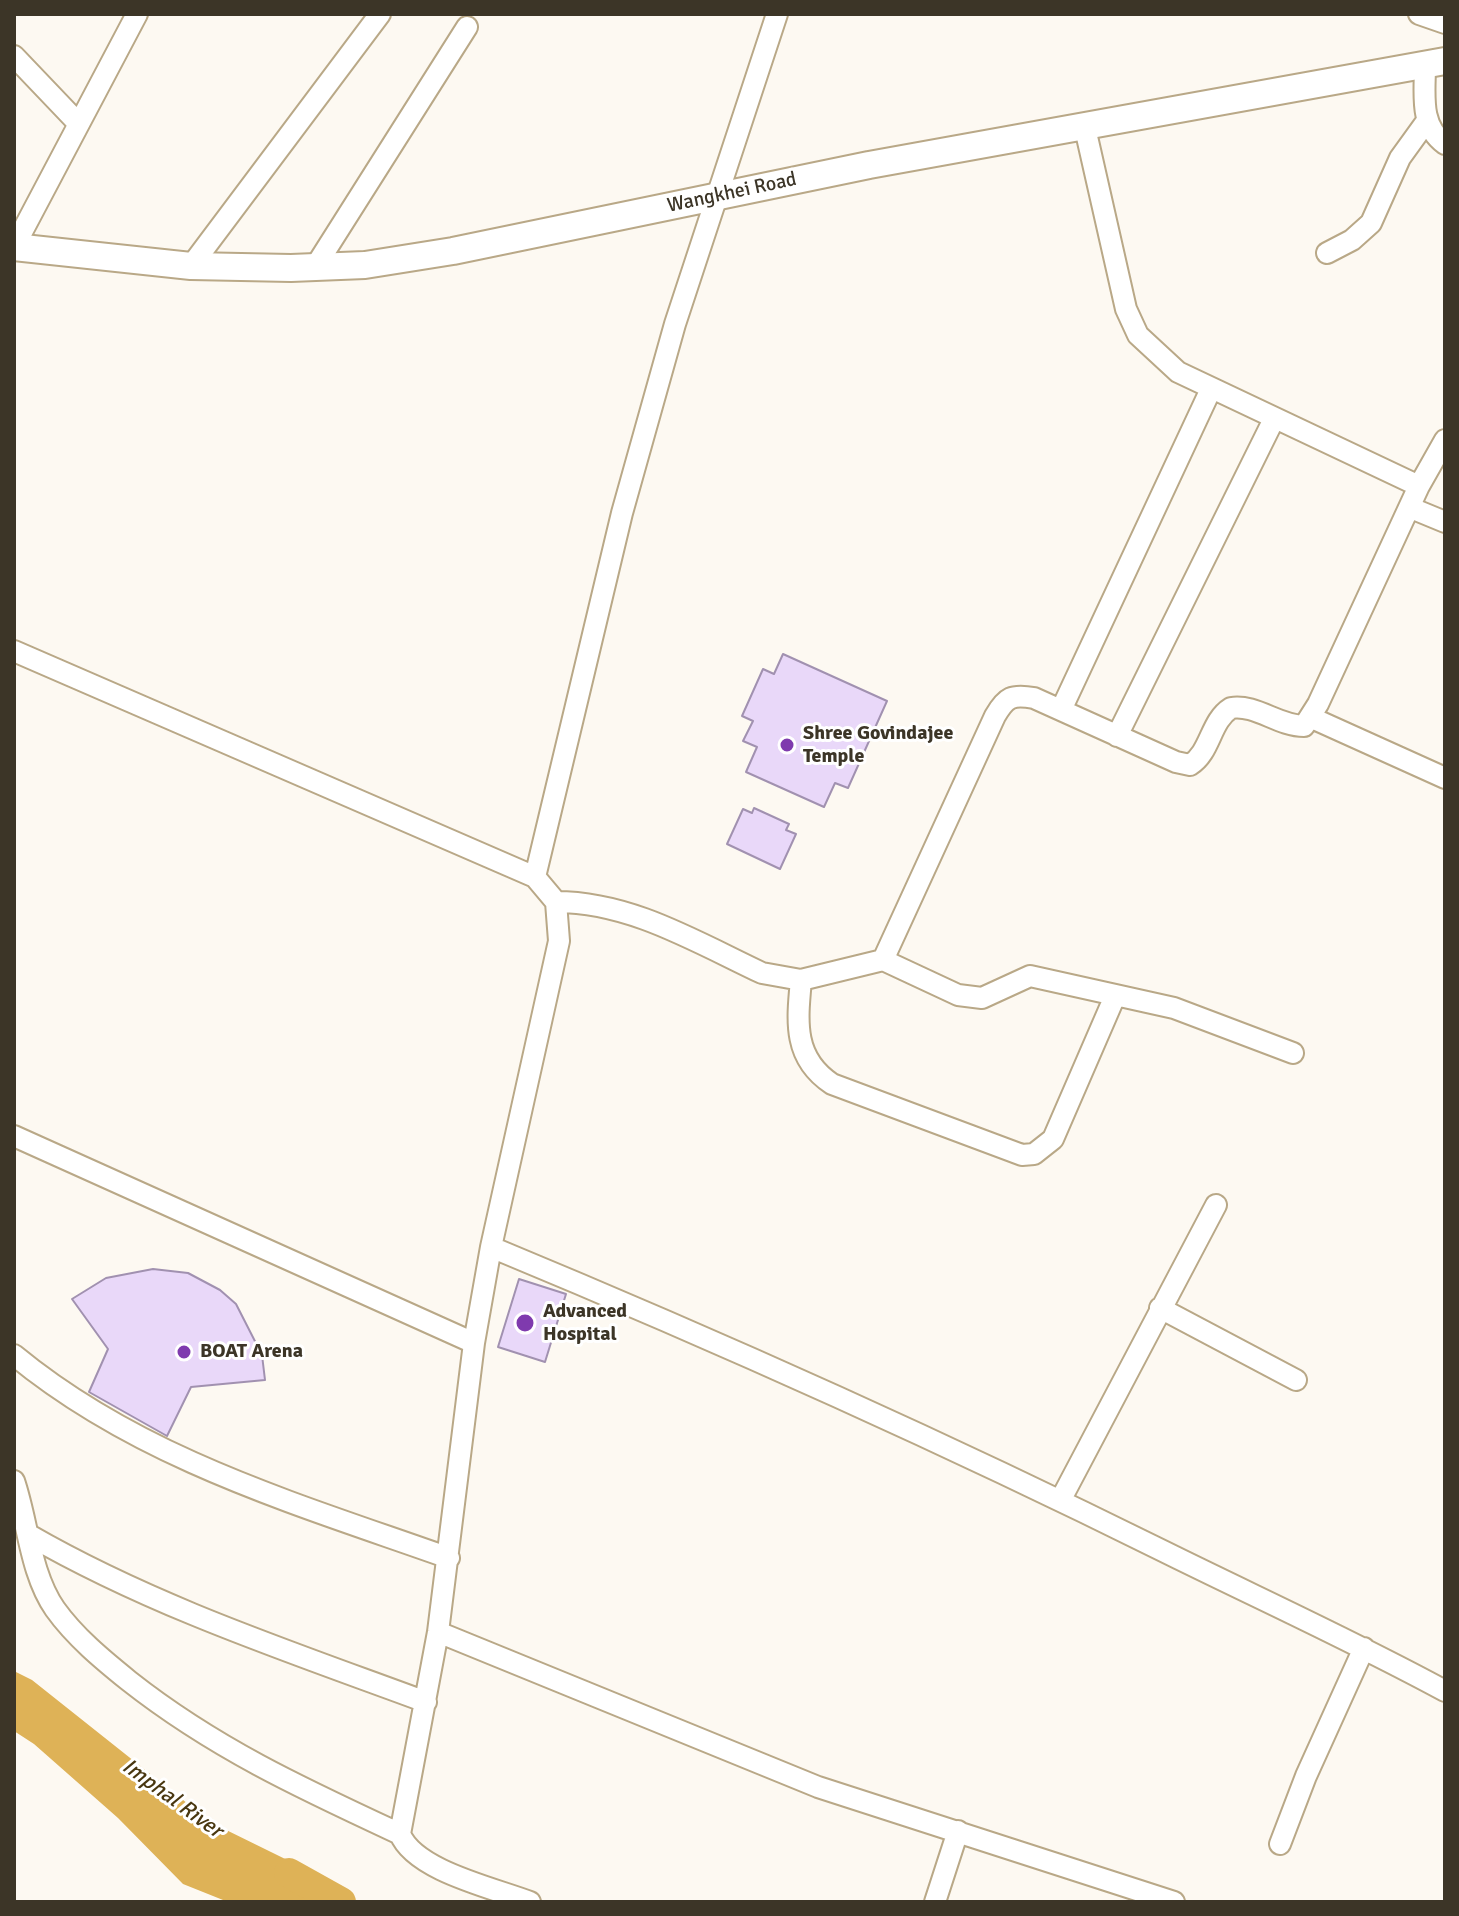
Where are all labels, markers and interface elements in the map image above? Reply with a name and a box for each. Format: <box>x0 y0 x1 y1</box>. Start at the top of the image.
street label: Wangkhei Road <box>665 168 799 218</box>
place label: Shree Govindajee Temple <box>803 722 953 769</box>
marker: Shree Govindajee Temple <box>778 736 796 754</box>
place label: Advanced Hospital <box>543 1300 627 1347</box>
marker: Advanced Hospital <box>514 1312 536 1334</box>
place label: BOAT Arena <box>200 1340 303 1364</box>
marker: BOAT Arena <box>175 1343 193 1361</box>
water label: Imphal River <box>117 1754 227 1844</box>

